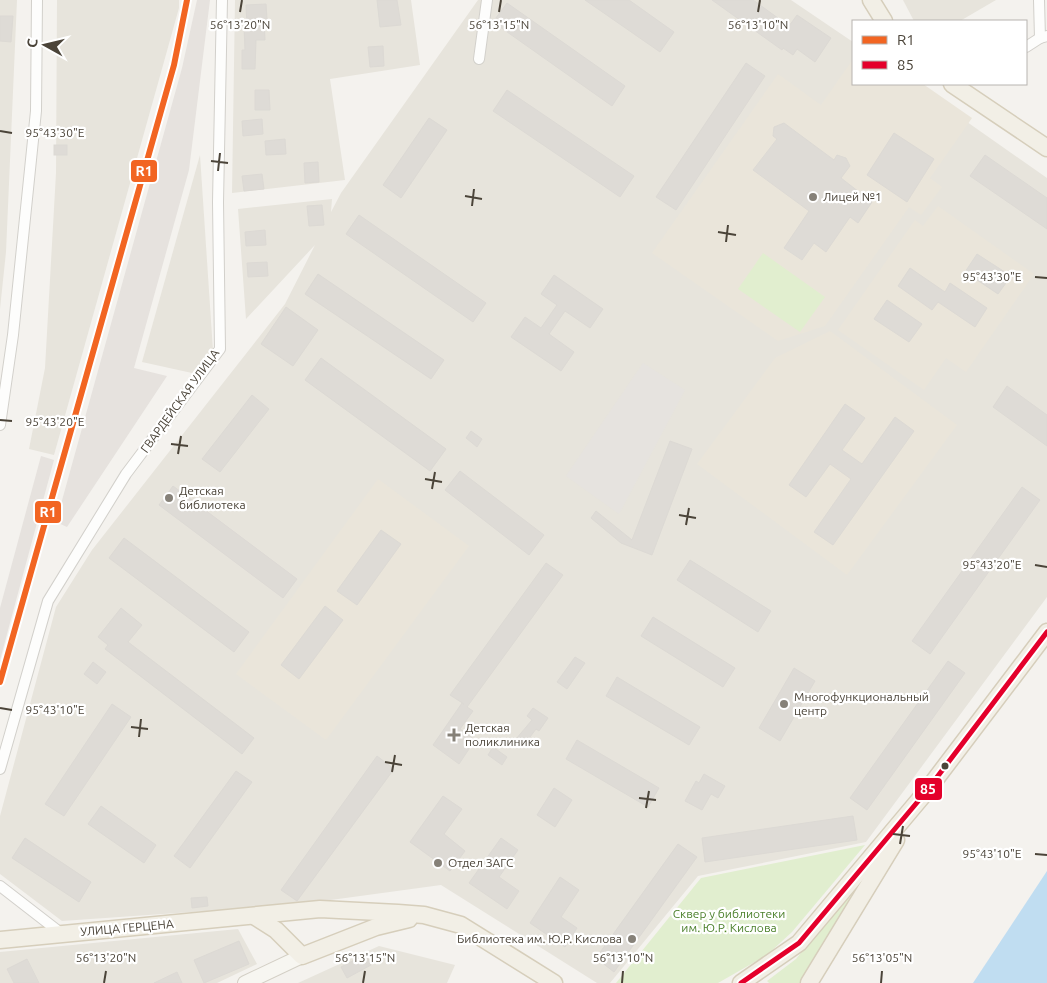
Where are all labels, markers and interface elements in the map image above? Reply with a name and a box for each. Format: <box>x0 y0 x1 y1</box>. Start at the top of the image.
text: 56°13'20"N <box>210 18 270 31</box>
text: 56°13'15"N <box>469 18 529 31</box>
text: 56°13'10"N <box>728 18 788 31</box>
north arrow <box>20 20 70 70</box>
legend <box>852 20 1027 85</box>
text: R1 <box>897 31 915 48</box>
text: С <box>24 38 41 49</box>
text: 85 <box>897 56 914 73</box>
text: 95°43'30"E <box>26 126 85 139</box>
line badge: R1 <box>130 159 158 183</box>
text: R1 <box>135 163 153 179</box>
place label: Лицей №1 <box>823 190 882 203</box>
marker: Лицей №1 <box>807 191 819 203</box>
text: 95°43'30"E <box>963 270 1022 283</box>
street label: ГВАРДЕЙСКАЯ УЛИЦА <box>138 346 222 455</box>
text: 95°43'20"E <box>26 415 85 428</box>
place label: Детская библиотека <box>179 484 246 511</box>
marker: Детская библиотека <box>163 492 175 504</box>
line badge: R1 <box>34 500 62 524</box>
text: R1 <box>39 504 57 520</box>
text: 95°43'20"E <box>963 558 1022 571</box>
place label: Многофункциональный центр <box>794 690 929 717</box>
marker: Многофункциональный центр <box>778 698 790 710</box>
text: 95°43'10"E <box>26 703 85 716</box>
place label: Детская поликлиника <box>465 721 540 748</box>
marker: Детская поликлиника <box>447 728 461 742</box>
unlabelled marker <box>940 761 950 771</box>
line badge: 85 <box>914 777 943 801</box>
text: 85 <box>920 781 936 797</box>
text: 95°43'10"E <box>963 847 1022 860</box>
place label: Отдел ЗАГС <box>448 856 514 869</box>
marker: Отдел ЗАГС <box>432 857 444 869</box>
park label: Сквер у библиотеки им. Ю.Р. Кислова <box>673 907 785 934</box>
street label: УЛИЦА ГЕРЦЕНА <box>80 917 174 938</box>
place label: Библиотека им. Ю.Р. Кислова <box>457 932 622 945</box>
marker: Библиотека им. Ю.Р. Кислова <box>626 933 638 945</box>
text: 56°13'20"N <box>76 951 136 964</box>
text: 56°13'15"N <box>335 951 395 964</box>
text: 56°13'10"N <box>593 951 653 964</box>
text: 56°13'05"N <box>852 951 912 964</box>

